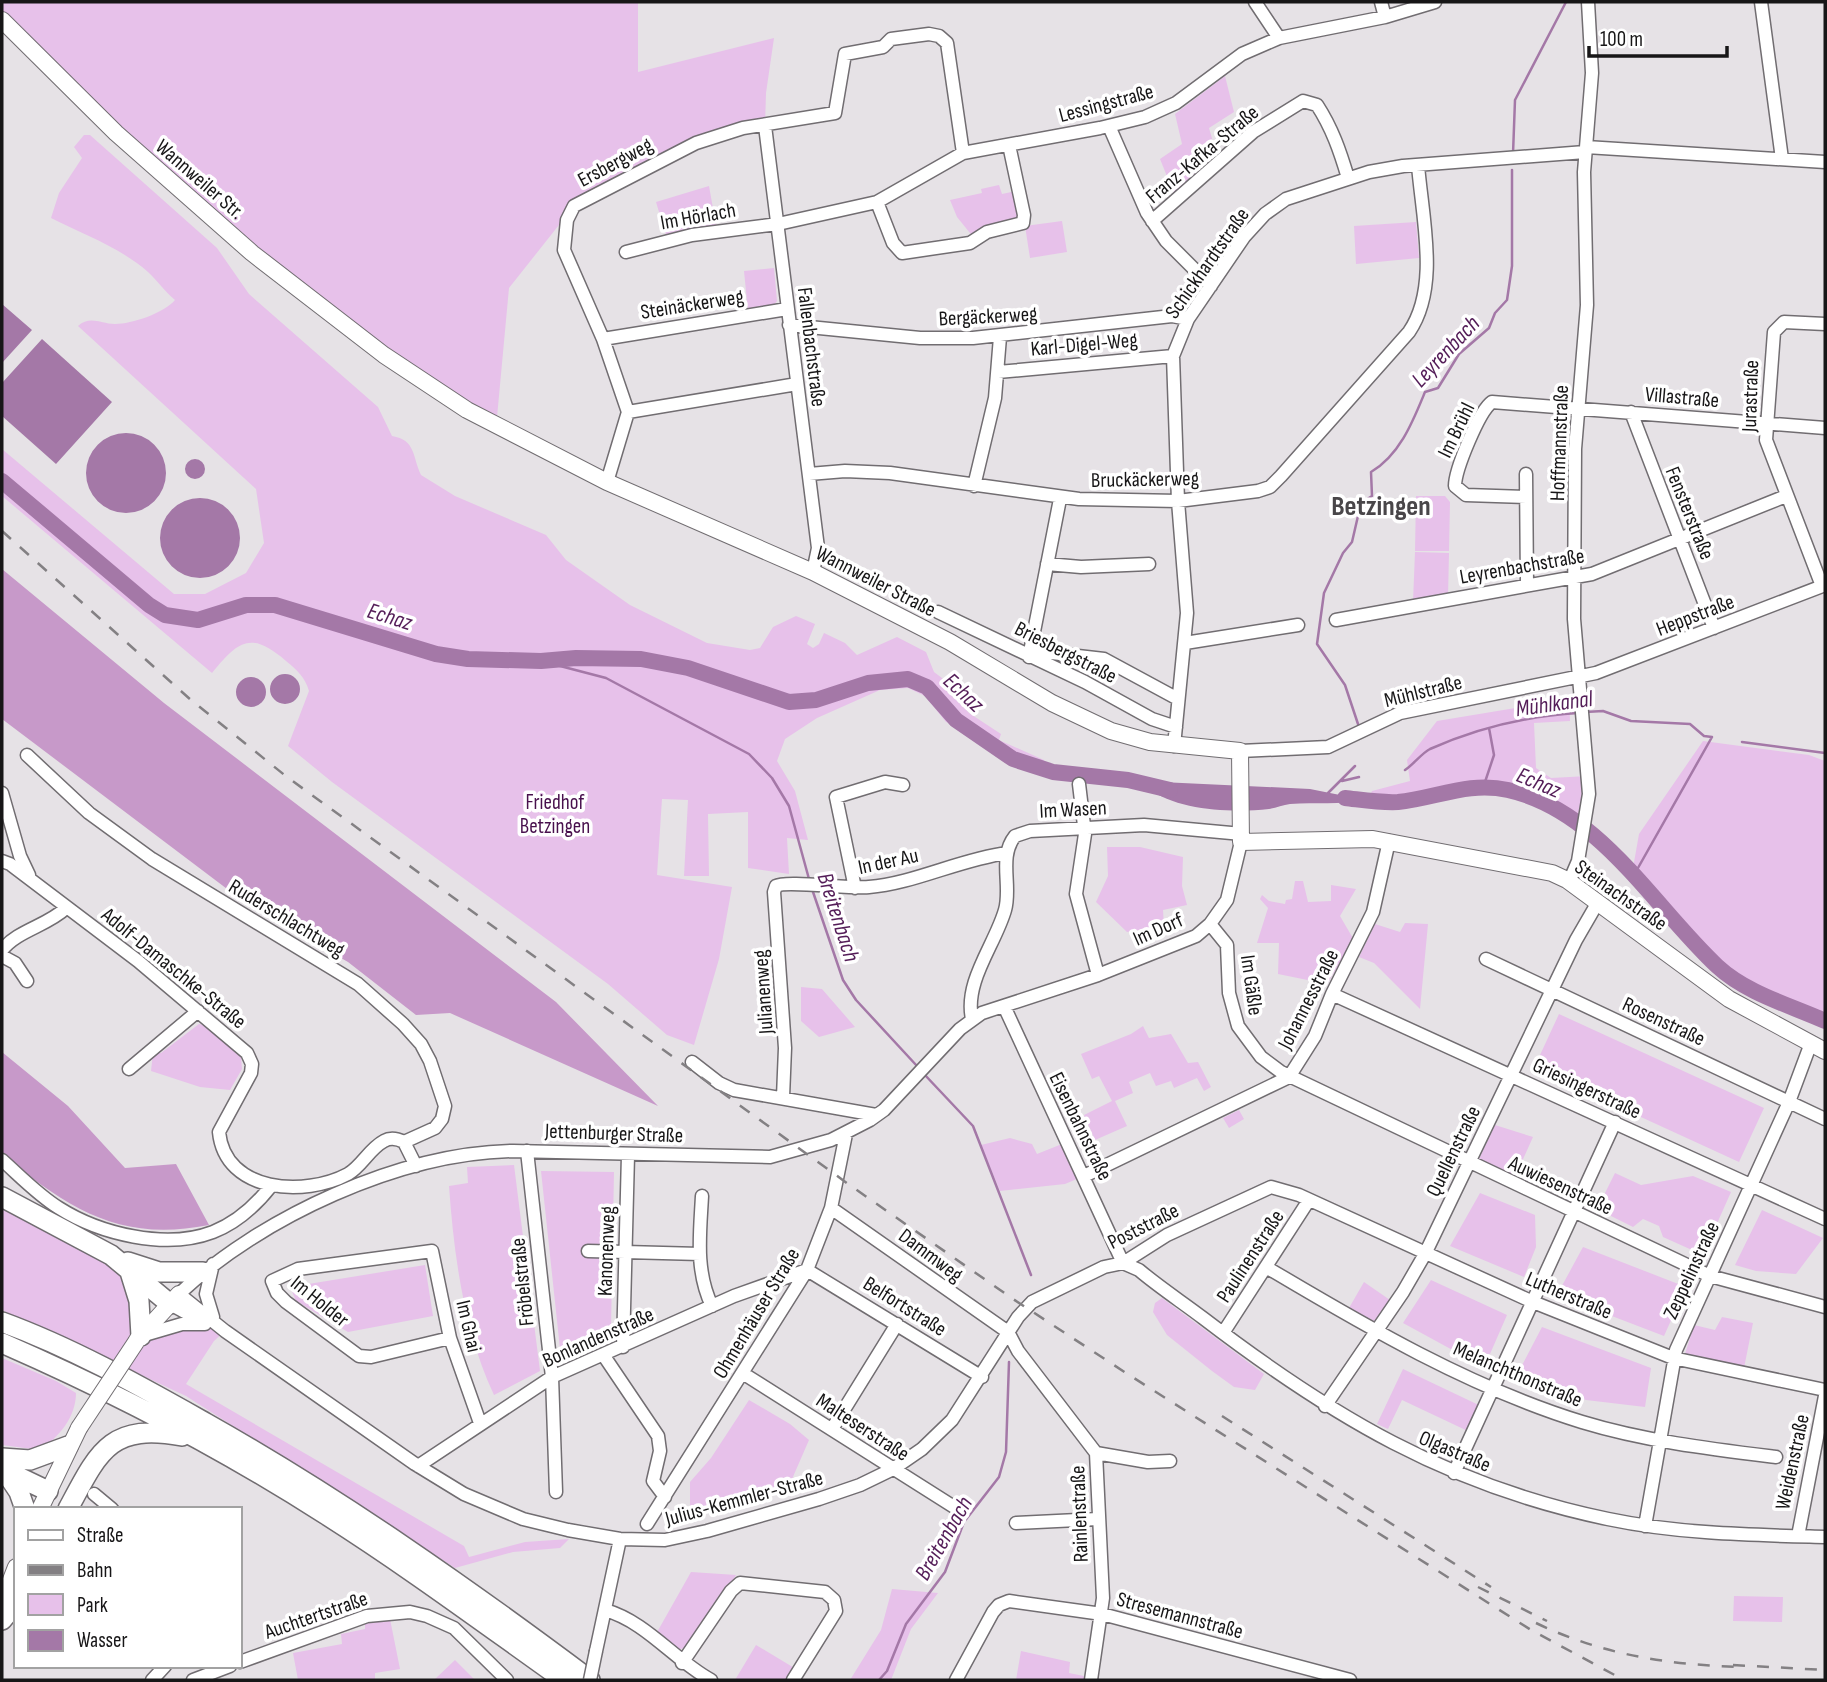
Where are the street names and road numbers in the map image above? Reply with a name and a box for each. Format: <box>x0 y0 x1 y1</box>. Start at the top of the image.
street label: Lessingstraße <box>1056 79 1156 128</box>
street label: Franz-Kafka-Straße <box>1141 100 1264 209</box>
street label: Ersbergweg <box>573 132 657 193</box>
street label: Wannweiler Str. <box>150 134 249 225</box>
street label: Im Hörlach <box>659 198 738 235</box>
street label: Schickhardtstraße <box>1160 203 1255 323</box>
street label: Steinäckerweg <box>639 284 745 325</box>
street label: Fallenbachstraße <box>792 286 831 408</box>
street label: Bergäckerweg <box>938 301 1038 332</box>
street label: Karl-Digel-Weg <box>1029 327 1139 362</box>
street label: Jurastraße <box>1737 360 1764 433</box>
street label: Villastraße <box>1644 382 1720 413</box>
street label: Hoffmannstraße <box>1545 385 1574 501</box>
street label: Im Brühl <box>1432 399 1480 462</box>
street label: Fensterstraße <box>1660 463 1719 563</box>
street label: Bruckäckerweg <box>1091 466 1199 493</box>
street label: Wannweiler Straße <box>812 540 940 622</box>
street label: Leyrenbachstraße <box>1458 543 1586 590</box>
street label: Heppstraße <box>1653 589 1738 642</box>
street label: Briesbergstraße <box>1011 616 1121 689</box>
street label: Mühlstraße <box>1382 670 1465 713</box>
street label: Im Wasen <box>1039 795 1107 824</box>
street label: In der Au <box>856 843 920 880</box>
street label: Steinachstraße <box>1570 854 1672 936</box>
street label: Ruderschlachtweg <box>224 874 349 963</box>
street label: Adolf-Damaschke-Straße <box>96 902 251 1034</box>
street label: Im Dorf <box>1129 907 1188 952</box>
street label: Johannesstraße <box>1272 945 1344 1054</box>
street label: Julianenweg <box>748 949 779 1036</box>
street label: Im Gäßle <box>1235 953 1268 1017</box>
street label: Rosenstraße <box>1619 992 1709 1051</box>
street label: Griesingerstraße <box>1529 1052 1645 1124</box>
street label: Eisenbahnstraße <box>1044 1068 1117 1184</box>
street label: Quellenstraße <box>1421 1102 1486 1201</box>
street label: Jettenburger Straße <box>543 1119 683 1148</box>
street label: Auwiesenstraße <box>1504 1150 1617 1220</box>
street label: Poststraße <box>1104 1198 1183 1255</box>
street label: Paulinenstraße <box>1211 1205 1290 1307</box>
street label: Kanonenweg <box>592 1206 621 1296</box>
street label: Zeppelinstraße <box>1658 1217 1725 1323</box>
street label: Dammweg <box>894 1223 968 1288</box>
street label: Fröbelstraße <box>505 1237 540 1327</box>
street label: Ohmenhäuser Straße <box>708 1243 805 1383</box>
street label: Lutherstraße <box>1522 1266 1616 1325</box>
street label: Im Holder <box>286 1270 354 1332</box>
street label: Belfortstraße <box>858 1271 951 1342</box>
street label: Im Ghai <box>450 1298 487 1355</box>
street label: Bonlandenstraße <box>539 1302 658 1373</box>
street label: Melanchthonstraße <box>1450 1336 1586 1413</box>
street label: Malteserstraße <box>812 1388 914 1467</box>
street label: Weidenstraße <box>1770 1412 1815 1512</box>
street label: Olgastraße <box>1415 1425 1494 1478</box>
street label: Julius-Kemmler-Straße <box>662 1465 826 1532</box>
street label: Rainlenstraße <box>1065 1465 1094 1563</box>
street label: Auchtertstraße <box>260 1586 371 1645</box>
street label: Stresemannstraße <box>1114 1587 1246 1644</box>

